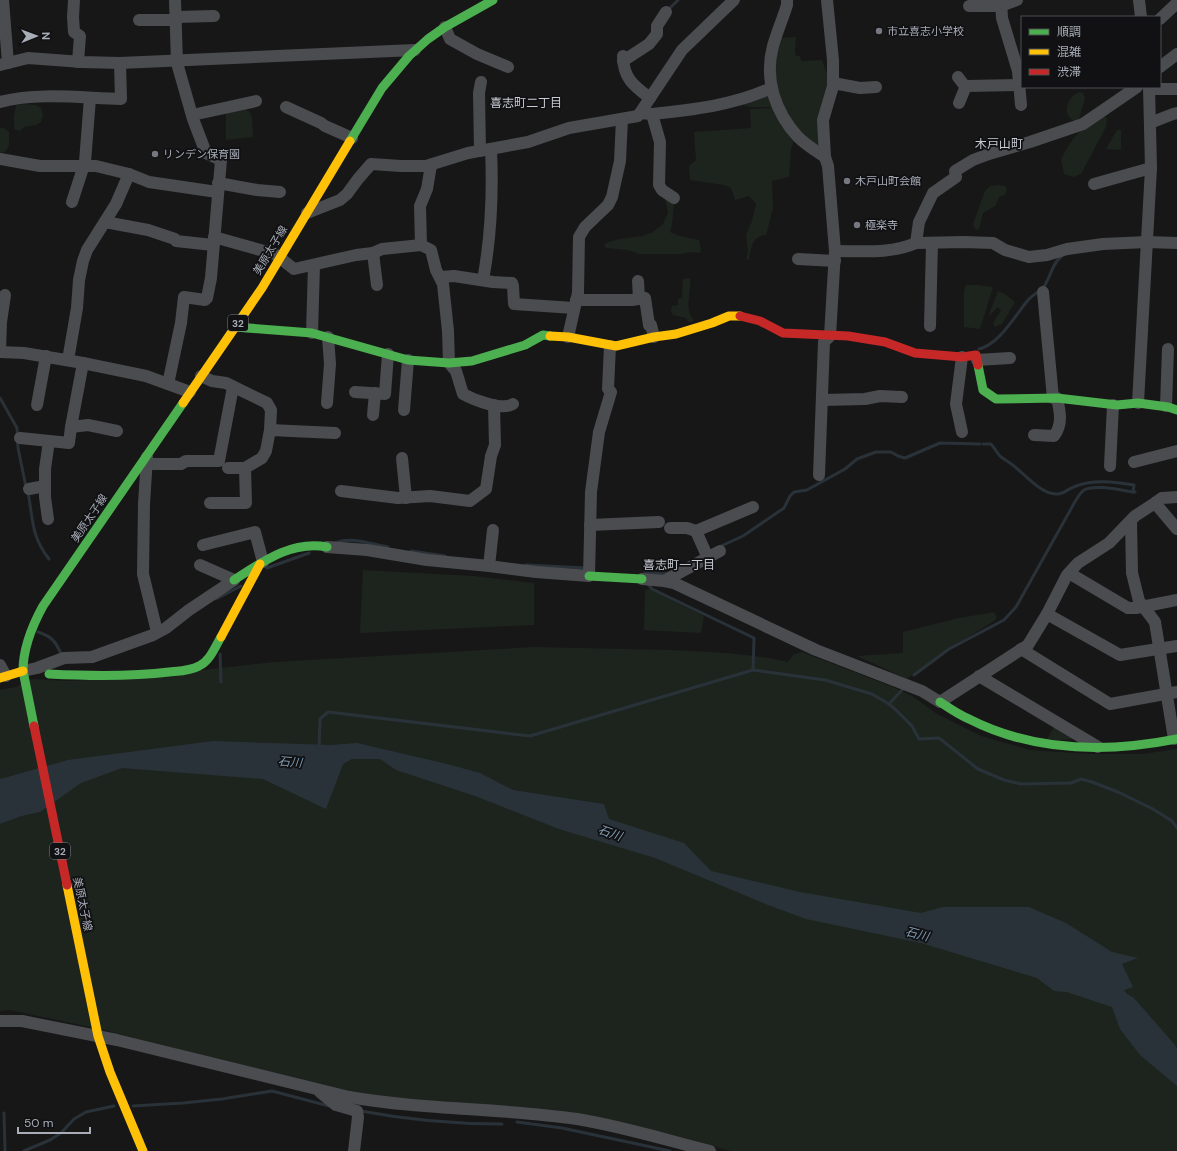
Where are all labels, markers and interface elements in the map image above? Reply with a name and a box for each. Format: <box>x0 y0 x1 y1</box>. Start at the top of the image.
north arrow <box>16 16 56 56</box>
legend <box>1021 16 1161 88</box>
place label: 市立喜志小学校 <box>887 24 964 38</box>
text: 順調 <box>1057 24 1081 40</box>
marker: 市立喜志小学校 <box>874 26 884 36</box>
text: N <box>39 32 53 40</box>
text: 混雑 <box>1057 44 1081 60</box>
text: 渋滞 <box>1057 64 1081 80</box>
district label: 喜志町二丁目 <box>490 95 562 111</box>
district label: 木戸山町 <box>975 136 1023 152</box>
place label: リンデン保育園 <box>163 147 240 161</box>
marker: リンデン保育園 <box>150 149 160 159</box>
place label: 木戸山町会館 <box>855 174 921 188</box>
marker: 木戸山町会館 <box>842 176 852 186</box>
place label: 極楽寺 <box>865 218 898 232</box>
marker: 極楽寺 <box>852 220 862 230</box>
street label: 美原太子線 <box>250 223 290 277</box>
road number: 32 <box>228 315 248 331</box>
street label: 美原太子線 <box>68 491 110 545</box>
district label: 喜志町一丁目 <box>643 557 715 573</box>
water label: 石川 <box>277 753 305 771</box>
water label: 石川 <box>596 821 626 845</box>
road number: 32 <box>50 843 70 859</box>
street label: 美原太子線 <box>70 876 96 932</box>
water label: 石川 <box>903 923 933 945</box>
scale bar <box>18 1109 90 1135</box>
text: 50 m <box>24 1115 53 1131</box>

